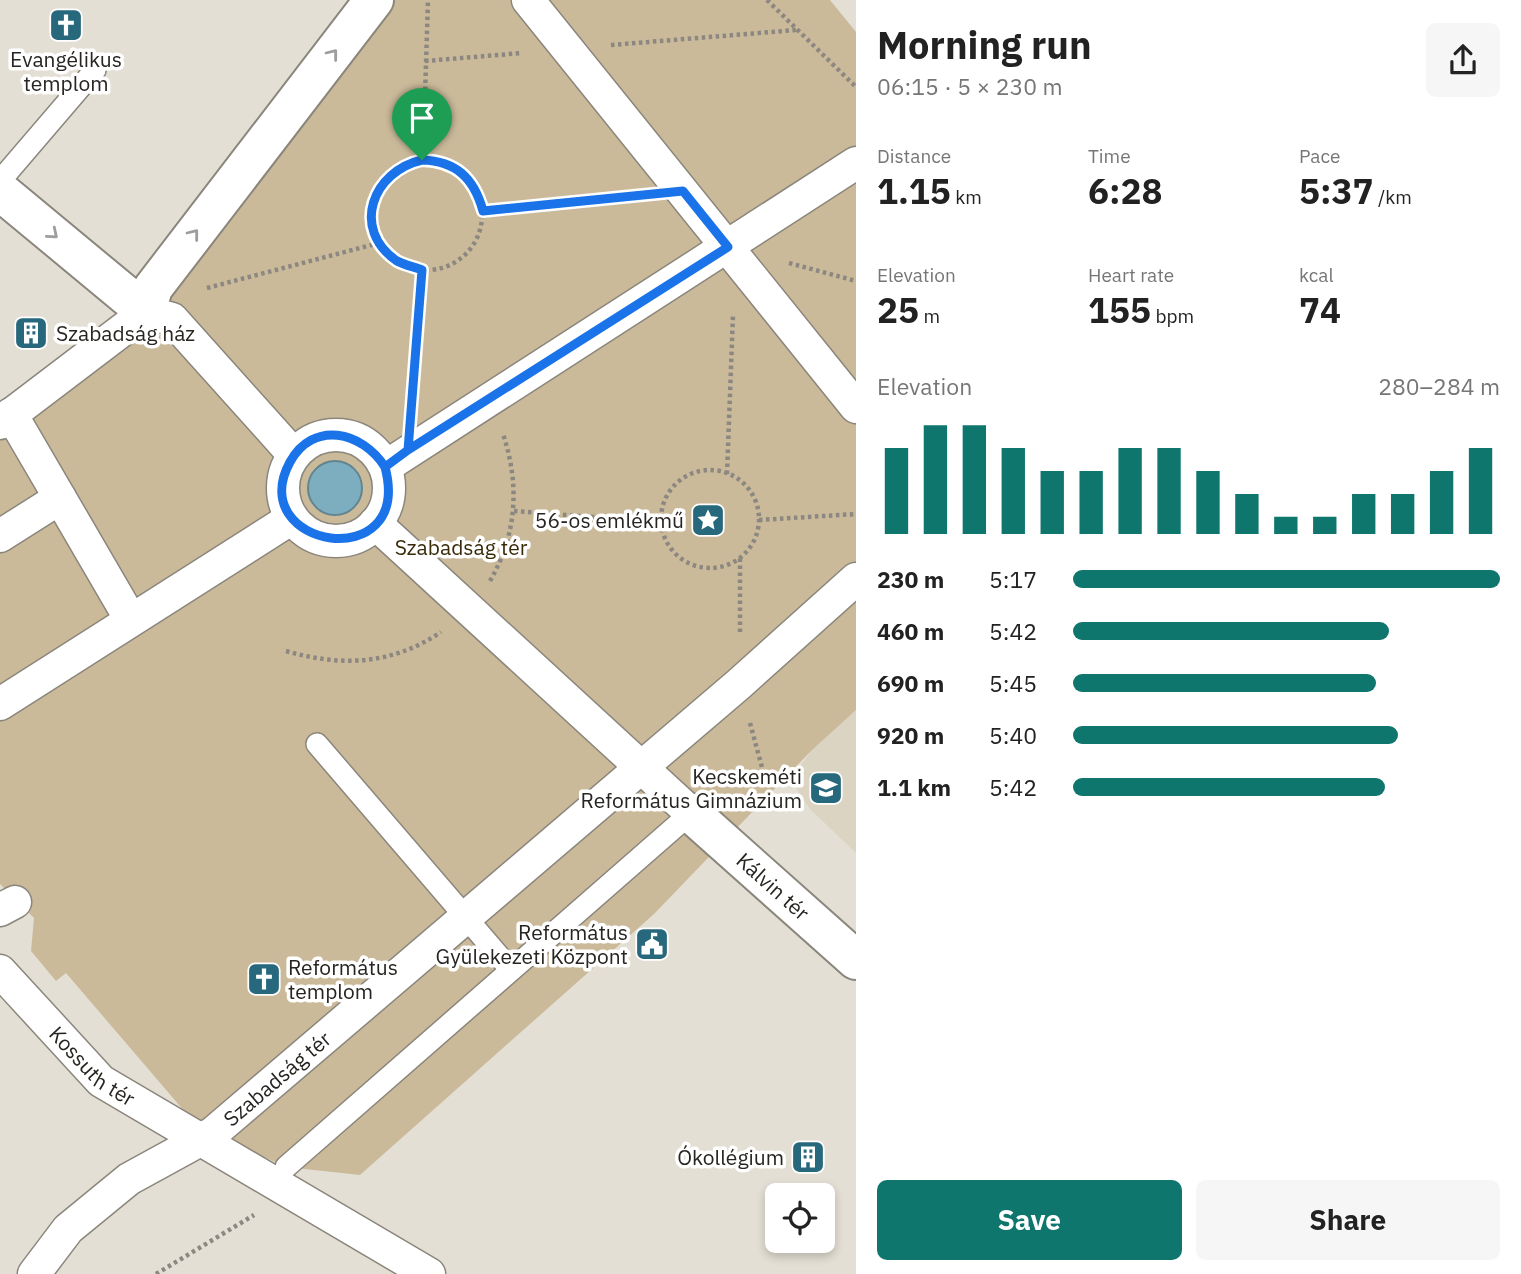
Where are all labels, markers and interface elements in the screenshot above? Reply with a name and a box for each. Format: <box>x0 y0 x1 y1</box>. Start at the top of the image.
church icon: Evangélikus templom <box>47 6 85 44</box>
text: Morning run <box>877 20 1092 69</box>
button: share <box>1426 23 1500 97</box>
place label: Evangélikus templom <box>10 45 122 97</box>
one-way arrow <box>325 49 338 61</box>
text: 06:15 · 5 × 230 m <box>877 71 1063 101</box>
pin <box>392 88 452 160</box>
icon: arrive <box>403 99 441 137</box>
text: Distance <box>877 144 951 168</box>
text: Time <box>1088 144 1131 168</box>
text: Pace <box>1299 144 1340 168</box>
text: 1.15 <box>877 168 951 214</box>
text: 6:28 <box>1088 168 1163 214</box>
text: 5:37 <box>1299 168 1374 214</box>
text: km <box>951 185 982 209</box>
text: /km <box>1374 185 1412 209</box>
one-way arrow <box>45 226 57 239</box>
one-way arrow <box>186 229 199 242</box>
text: Elevation <box>877 263 956 287</box>
text: Heart rate <box>1088 263 1174 287</box>
text: kcal <box>1299 263 1334 287</box>
text: 25 <box>877 287 919 333</box>
text: 155 <box>1088 287 1151 333</box>
text: 74 <box>1299 287 1341 333</box>
text: m <box>919 304 940 328</box>
text: bpm <box>1151 304 1194 328</box>
building icon: Szabadság ház <box>12 314 50 352</box>
place label: Szabadság ház <box>56 319 195 347</box>
text: Elevation <box>877 371 972 401</box>
text: 280–284 m <box>1378 371 1500 401</box>
place icon: 56-os emlékmű <box>689 501 727 539</box>
place label: 56-os emlékmű <box>535 506 684 534</box>
park label: Szabadság tér <box>395 533 528 561</box>
text: 230 m <box>877 564 944 594</box>
text: 5:17 <box>989 564 1037 594</box>
text: 460 m <box>877 616 944 646</box>
text: 5:42 <box>989 616 1037 646</box>
text: 690 m <box>877 668 944 698</box>
text: 5:45 <box>989 668 1037 698</box>
text: 920 m <box>877 720 944 750</box>
text: 5:40 <box>989 720 1037 750</box>
place label: Kecskeméti Református Gimnázium <box>581 762 802 814</box>
school or university icon: Kecskeméti Református Gimnázium <box>807 769 845 807</box>
text: 1.1 km <box>877 772 951 802</box>
text: 5:42 <box>989 772 1037 802</box>
street label: Kálvin tér <box>731 846 816 926</box>
place label: Református Gyülekezeti Központ <box>436 918 628 970</box>
public building icon: Református Gyülekezeti Központ <box>633 925 671 963</box>
place label: Református templom <box>288 953 398 1005</box>
church icon: Református templom <box>245 960 283 998</box>
street label: Kossuth tér <box>43 1020 141 1112</box>
street label: Szabadság tér <box>217 1025 337 1132</box>
building icon: Ókollégium <box>789 1138 827 1176</box>
place label: Ókollégium <box>677 1143 784 1171</box>
button: Save <box>877 1180 1182 1260</box>
button: Share <box>1196 1180 1500 1260</box>
map controls <box>765 1183 835 1253</box>
button: locate <box>765 1183 835 1253</box>

